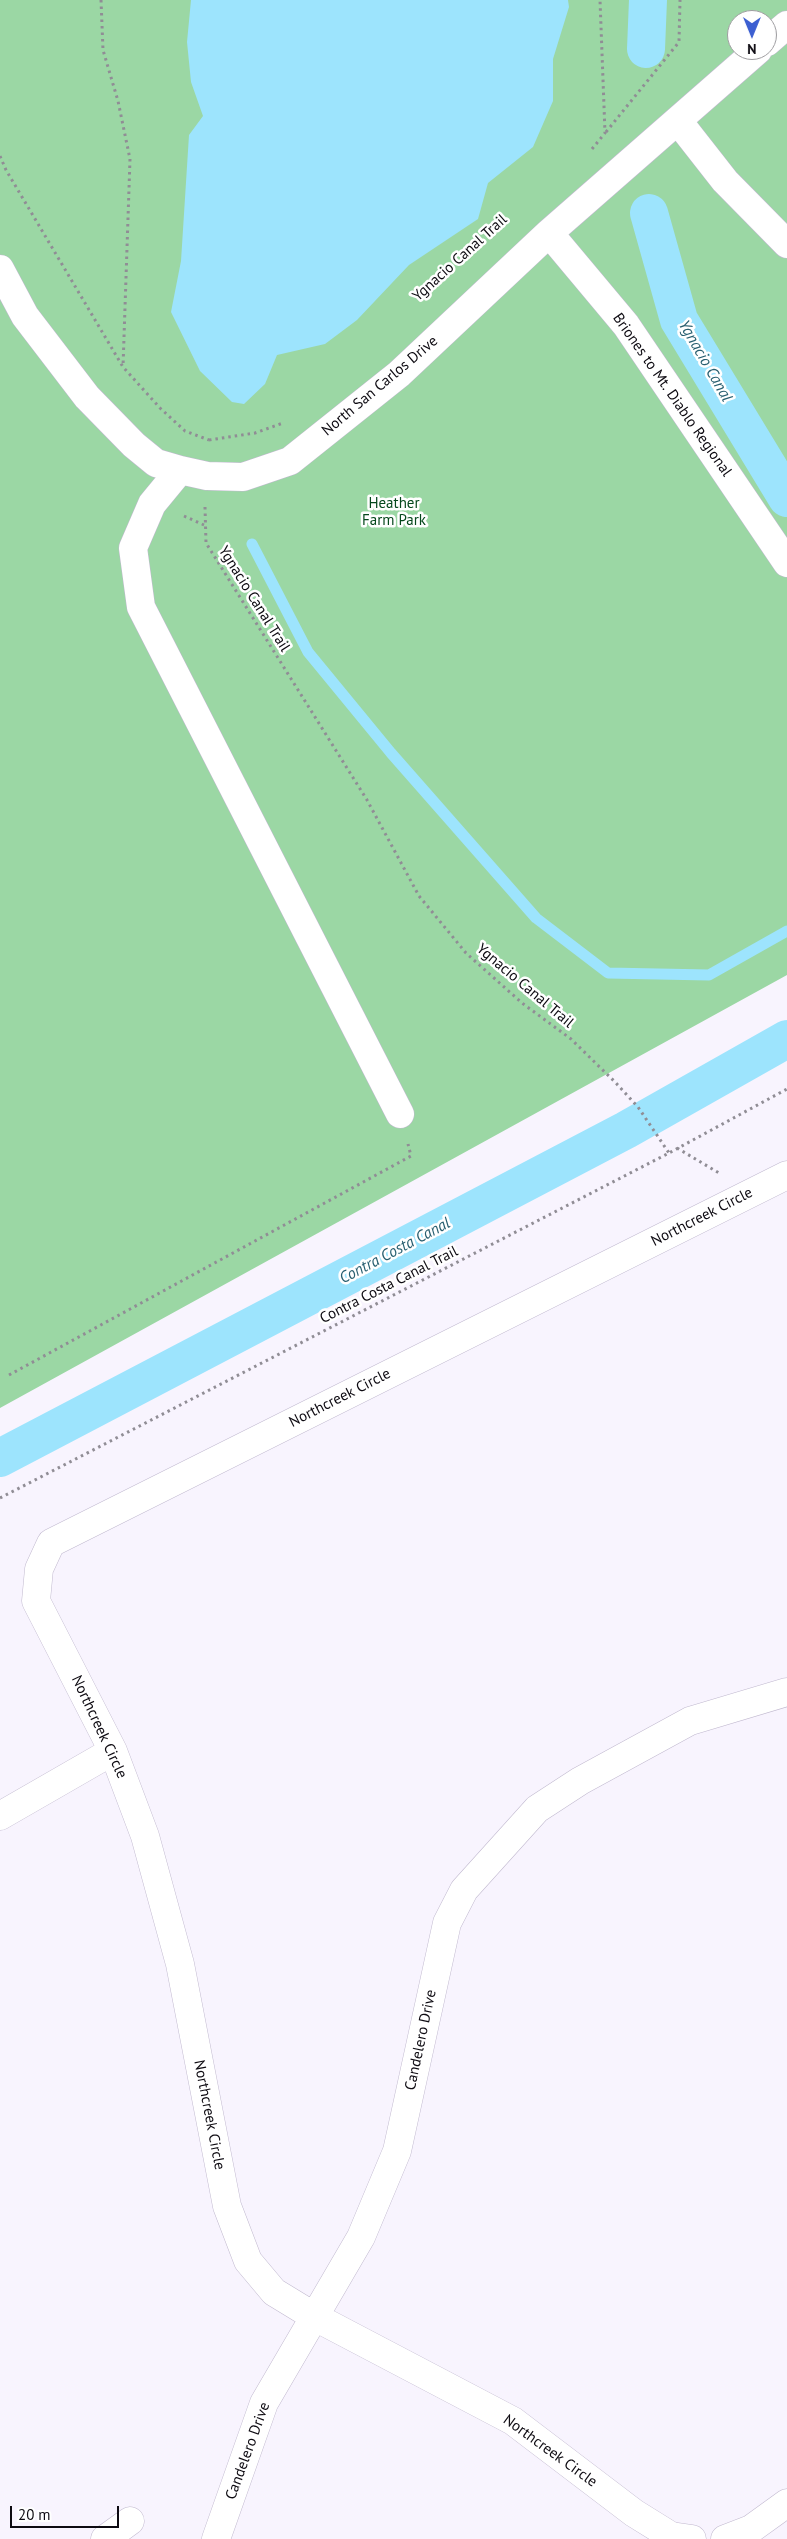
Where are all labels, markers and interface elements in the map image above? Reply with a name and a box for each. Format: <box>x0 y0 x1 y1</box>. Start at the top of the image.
north arrow <box>727 10 777 60</box>
text: N <box>747 40 757 58</box>
street label: Ygnacio Canal Trail <box>409 211 511 305</box>
street label: Briones to Mt. Diablo Regional <box>609 310 735 480</box>
water label: Ygnacio Canal <box>674 317 736 405</box>
street label: North San Carlos Drive <box>318 332 442 440</box>
park label: Heather Farm Park <box>362 495 426 530</box>
street label: Ygnacio Canal Trail <box>214 543 294 655</box>
street label: Ygnacio Canal Trail <box>473 940 577 1032</box>
street label: Northcreek Circle <box>648 1184 756 1250</box>
water label: Contra Costa Canal <box>336 1214 454 1288</box>
street label: Contra Costa Canal Trail <box>317 1242 461 1328</box>
street label: Northcreek Circle <box>286 1365 394 1431</box>
street label: Northcreek Circle <box>67 1673 131 1781</box>
street label: Candelero Drive <box>402 1988 440 2092</box>
street label: Northcreek Circle <box>190 2059 228 2171</box>
street label: Candelero Drive <box>222 2400 274 2502</box>
street label: Northcreek Circle <box>500 2411 600 2491</box>
scale bar <box>12 2496 121 2528</box>
text: 20 m <box>18 2505 51 2524</box>

